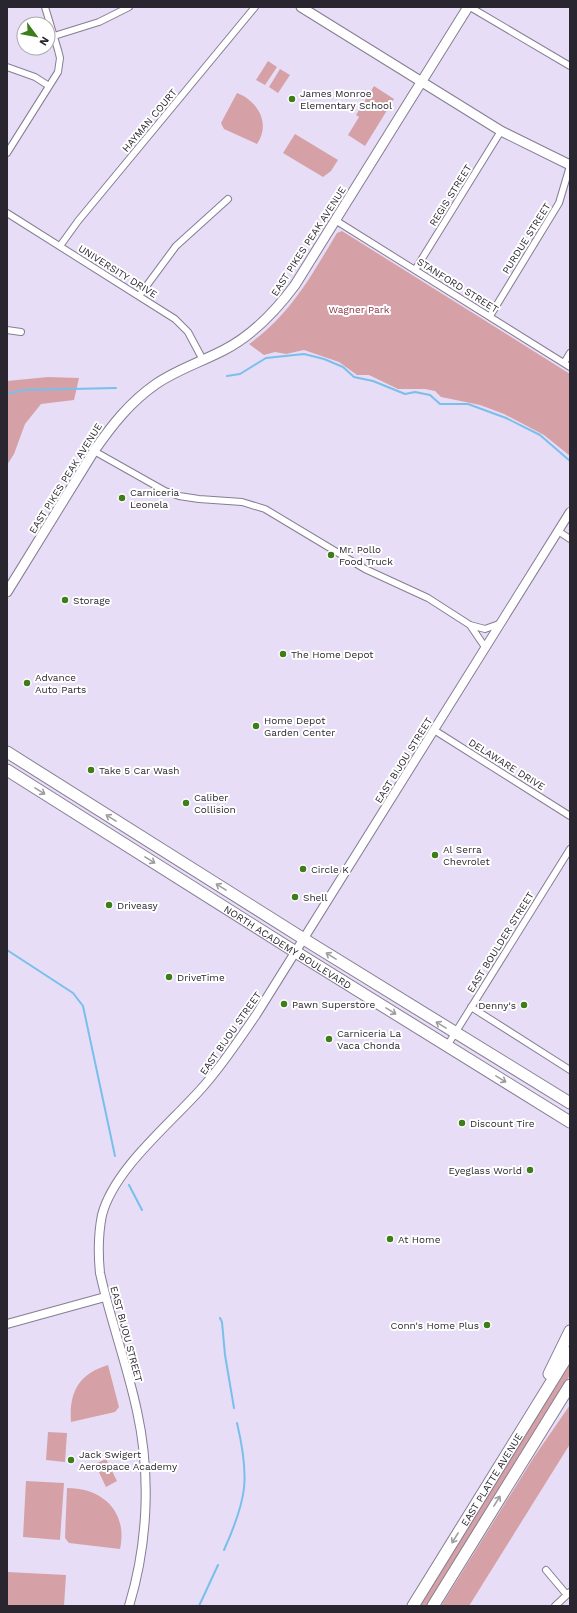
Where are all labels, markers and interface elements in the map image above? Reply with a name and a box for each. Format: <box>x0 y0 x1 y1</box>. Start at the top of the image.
north arrow <box>16 16 56 56</box>
text: N <box>36 34 52 48</box>
street label: HAYMAN COURT <box>120 87 179 154</box>
place label: James Monroe Elementary School <box>300 88 392 111</box>
marker: James Monroe Elementary School <box>287 94 297 104</box>
street label: REGIS STREET <box>427 162 474 228</box>
street label: EAST PIKES PEAK AVENUE <box>269 185 348 298</box>
street label: PURDUE STREET <box>500 201 553 276</box>
street label: UNIVERSITY DRIVE <box>76 243 159 300</box>
street label: STANFORD STREET <box>415 256 500 315</box>
park label: Wagner Park <box>329 304 390 315</box>
street label: EAST PIKES PEAK AVENUE <box>27 421 104 536</box>
place label: Carniceria Leonela <box>130 487 180 510</box>
marker: Carniceria Leonela <box>117 493 127 503</box>
place label: Mr. Pollo Food Truck <box>339 544 393 567</box>
marker: Mr. Pollo Food Truck <box>326 550 336 560</box>
marker: Storage <box>60 595 70 605</box>
place label: Storage <box>73 595 111 606</box>
marker: The Home Depot <box>278 649 288 659</box>
place label: The Home Depot <box>291 649 374 660</box>
place label: Advance Auto Parts <box>35 672 86 695</box>
marker: Advance Auto Parts <box>22 678 32 688</box>
place label: Home Depot Garden Center <box>264 715 335 738</box>
street label: EAST BIJOU STREET <box>373 715 434 805</box>
marker: Home Depot Garden Center <box>251 721 261 731</box>
street label: DELAWARE DRIVE <box>467 737 547 792</box>
marker: Take 5 Car Wash <box>86 765 96 775</box>
place label: Take 5 Car Wash <box>99 765 179 776</box>
one-way arrow <box>34 787 45 795</box>
place label: Caliber Collision <box>194 792 236 815</box>
marker: Caliber Collision <box>181 798 191 808</box>
one-way arrow <box>105 813 117 821</box>
place label: Al Serra Chevrolet <box>443 844 490 867</box>
marker: Al Serra Chevrolet <box>430 850 440 860</box>
one-way arrow <box>144 857 156 865</box>
marker: Circle K <box>298 864 308 874</box>
place label: Circle K <box>311 864 349 875</box>
one-way arrow <box>216 883 227 891</box>
street label: EAST BOULDER STREET <box>465 890 536 995</box>
marker: Shell <box>290 892 300 902</box>
place label: Shell <box>303 892 328 903</box>
marker: Driveasy <box>104 900 114 910</box>
place label: Driveasy <box>117 900 158 911</box>
street label: NORTH ACADEMY BOULEVARD <box>222 903 353 991</box>
one-way arrow <box>325 952 337 960</box>
marker: DriveTime <box>164 972 174 982</box>
place label: DriveTime <box>177 972 225 983</box>
street label: EAST BIJOU STREET <box>198 990 263 1077</box>
marker: Pawn Superstore <box>279 999 289 1009</box>
place label: Pawn Superstore <box>292 999 375 1010</box>
place label: Denny's <box>478 1000 516 1011</box>
marker: Denny's <box>519 1000 529 1010</box>
one-way arrow <box>385 1008 397 1016</box>
one-way arrow <box>435 1020 447 1028</box>
place label: Carniceria La Vaca Chonda <box>337 1028 401 1051</box>
marker: Carniceria La Vaca Chonda <box>324 1034 334 1044</box>
one-way arrow <box>495 1076 507 1084</box>
marker: Discount Tire <box>457 1118 467 1128</box>
place label: Discount Tire <box>470 1118 535 1129</box>
place label: Eyeglass World <box>449 1165 522 1176</box>
marker: Eyeglass World <box>525 1165 535 1175</box>
marker: At Home <box>385 1234 395 1244</box>
place label: At Home <box>398 1234 441 1245</box>
street label: EAST BIJOU STREET <box>108 1285 145 1383</box>
place label: Conn's Home Plus <box>391 1320 479 1331</box>
marker: Conn's Home Plus <box>482 1320 492 1330</box>
street label: EAST PLATTE AVENUE <box>459 1431 525 1528</box>
place label: Jack Swigert Aerospace Academy <box>79 1449 178 1472</box>
marker: Jack Swigert Aerospace Academy <box>66 1455 76 1465</box>
one-way arrow <box>493 1496 502 1507</box>
one-way arrow <box>451 1532 459 1543</box>

